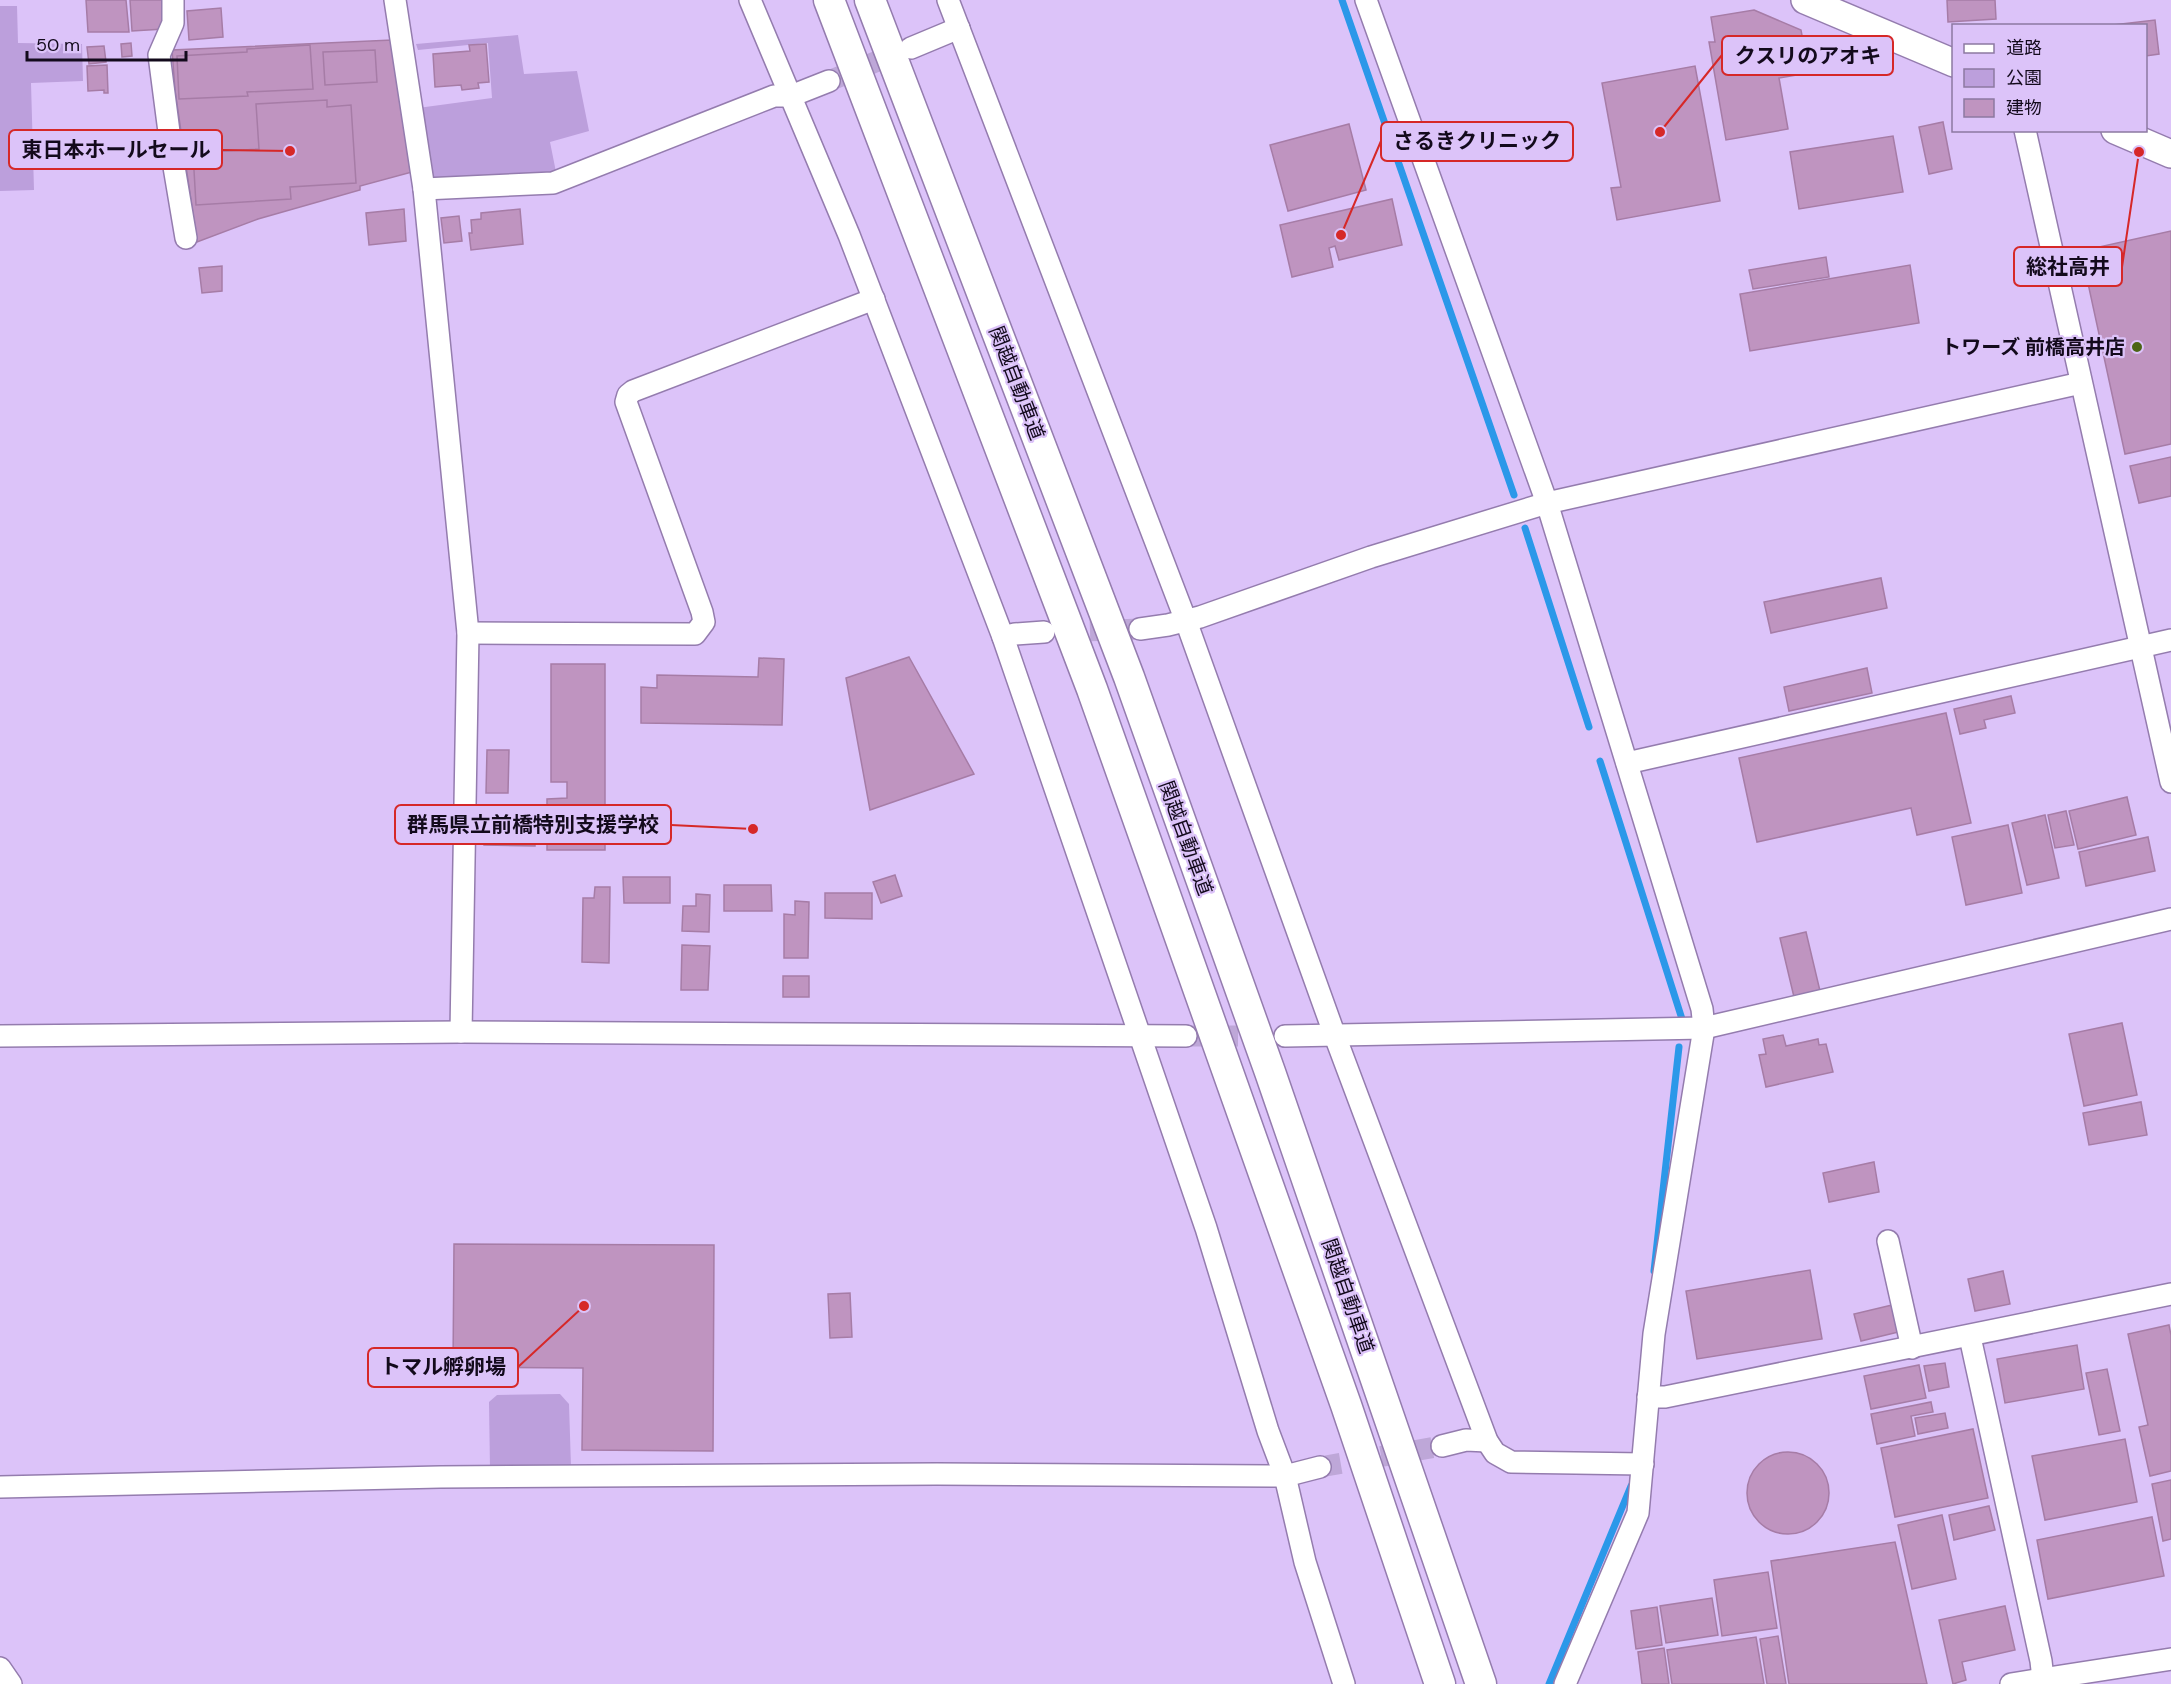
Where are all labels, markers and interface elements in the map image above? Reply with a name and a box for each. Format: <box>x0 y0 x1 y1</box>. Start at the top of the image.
scale bar <box>27 24 186 62</box>
legend <box>1952 24 2147 132</box>
text: 50 m <box>36 33 80 57</box>
callout: クスリのアオキ <box>1722 36 1893 75</box>
text: 道路 <box>2006 36 2042 60</box>
text: クスリのアオキ <box>1735 42 1881 70</box>
text: 公園 <box>2006 66 2042 90</box>
text: 建物 <box>2006 96 2042 120</box>
callout: さるきクリニック <box>1381 122 1573 161</box>
text: さるきクリニック <box>1393 127 1561 155</box>
callout: 東日本ホールセール <box>9 130 222 169</box>
text: 東日本ホールセール <box>22 136 211 164</box>
callout: 総社高井 <box>2014 247 2122 286</box>
text: 総社高井 <box>2026 253 2110 281</box>
street label: 関越自動車道 <box>983 322 1051 444</box>
place label: トワーズ 前橋高井店 <box>1941 334 2125 360</box>
marker: トワーズ 前橋高井店 <box>2130 340 2144 354</box>
street label: 関越自動車道 <box>1153 777 1219 899</box>
callout: 群馬県立前橋特別支援学校 <box>395 805 671 844</box>
text: 群馬県立前橋特別支援学校 <box>407 811 659 839</box>
street label: 関越自動車道 <box>1316 1235 1380 1357</box>
callout: トマル孵卵場 <box>368 1348 518 1387</box>
text: トマル孵卵場 <box>380 1353 506 1381</box>

